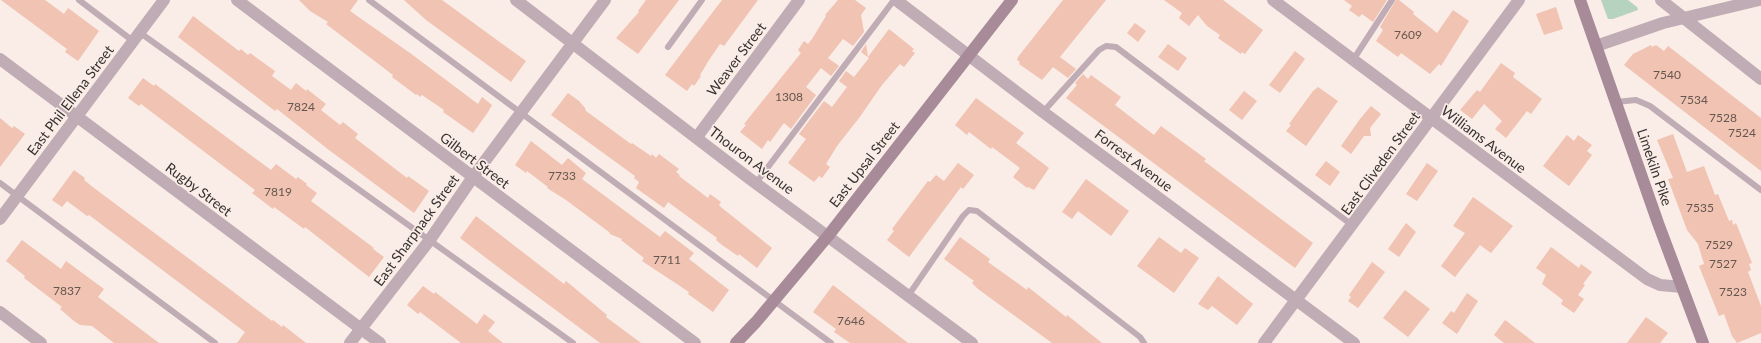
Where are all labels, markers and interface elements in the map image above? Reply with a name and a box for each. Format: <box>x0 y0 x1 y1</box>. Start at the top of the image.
street label: Weaver Street <box>703 19 769 99</box>
house number: 7609 <box>1394 27 1422 42</box>
street label: East Phil Ellena Street <box>23 42 117 158</box>
house number: 7540 <box>1653 67 1681 82</box>
house number: 1308 <box>775 89 803 104</box>
house number: 7534 <box>1680 92 1708 107</box>
house number: 7824 <box>287 99 315 114</box>
street label: Williams Avenue <box>1438 102 1530 176</box>
street label: East Cliveden Street <box>1337 108 1423 218</box>
house number: 7528 <box>1709 110 1737 125</box>
street label: East Upsal Street <box>825 118 903 210</box>
street label: Thouron Avenue <box>706 123 798 197</box>
street label: Forrest Avenue <box>1092 125 1176 195</box>
house number: 7524 <box>1728 125 1756 140</box>
street label: Limekiln Pike <box>1634 126 1676 208</box>
street label: Gilbert Street <box>437 128 513 192</box>
street label: Rugby Street <box>163 159 235 219</box>
house number: 7733 <box>548 168 576 183</box>
street label: East Sharpnack Street <box>370 171 462 289</box>
house number: 7819 <box>264 184 292 199</box>
house number: 7535 <box>1686 200 1714 215</box>
house number: 7529 <box>1705 237 1733 252</box>
house number: 7711 <box>653 252 681 267</box>
house number: 7527 <box>1709 256 1737 271</box>
house number: 7837 <box>53 283 81 298</box>
house number: 7523 <box>1719 284 1747 299</box>
house number: 7646 <box>837 313 865 328</box>

